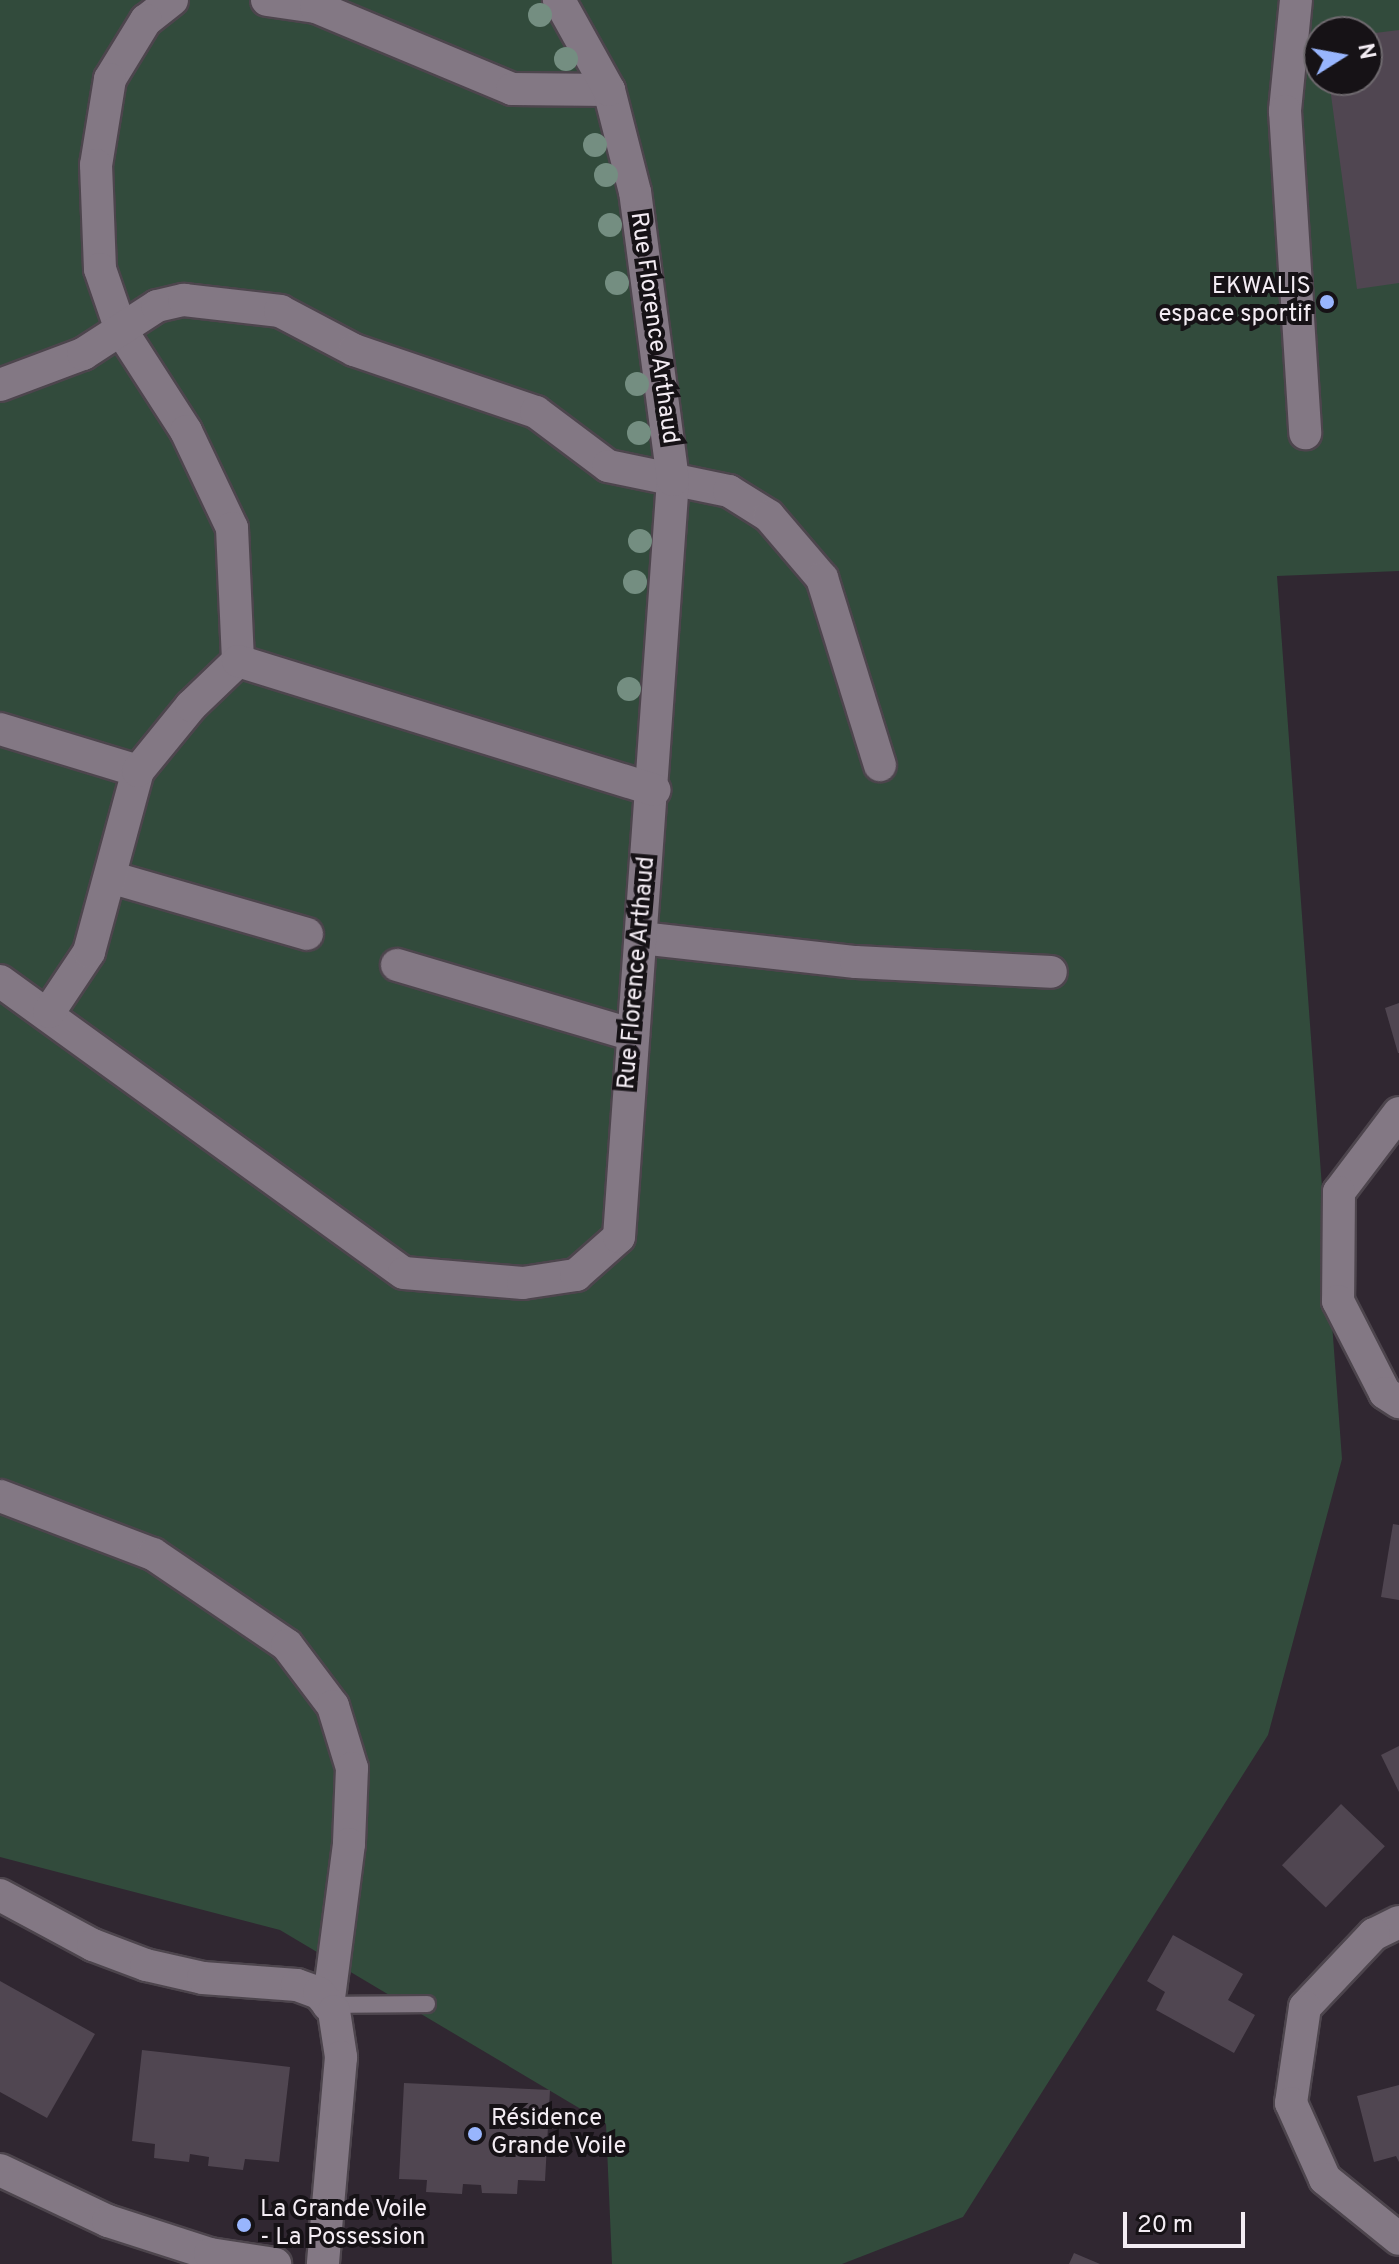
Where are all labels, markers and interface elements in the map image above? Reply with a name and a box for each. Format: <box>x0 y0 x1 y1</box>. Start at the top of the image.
north arrow <box>1303 16 1383 96</box>
text: N <box>1350 41 1380 62</box>
street label: Rue Florence Arthaud <box>622 210 684 446</box>
place label: EKWALIS espace sportif <box>1159 274 1311 330</box>
marker: EKWALIS espace sportif <box>1318 293 1336 311</box>
street label: Rue Florence Arthaud <box>613 855 663 1091</box>
place label: Résidence Grande Voile <box>491 2106 627 2162</box>
marker: Résidence Grande Voile <box>466 2125 484 2143</box>
scale bar <box>1127 2196 1249 2246</box>
place label: La Grande Voile - La Possession <box>260 2197 428 2253</box>
text: 20 m <box>1137 2211 1193 2241</box>
marker: La Grande Voile - La Possession <box>235 2216 253 2234</box>

